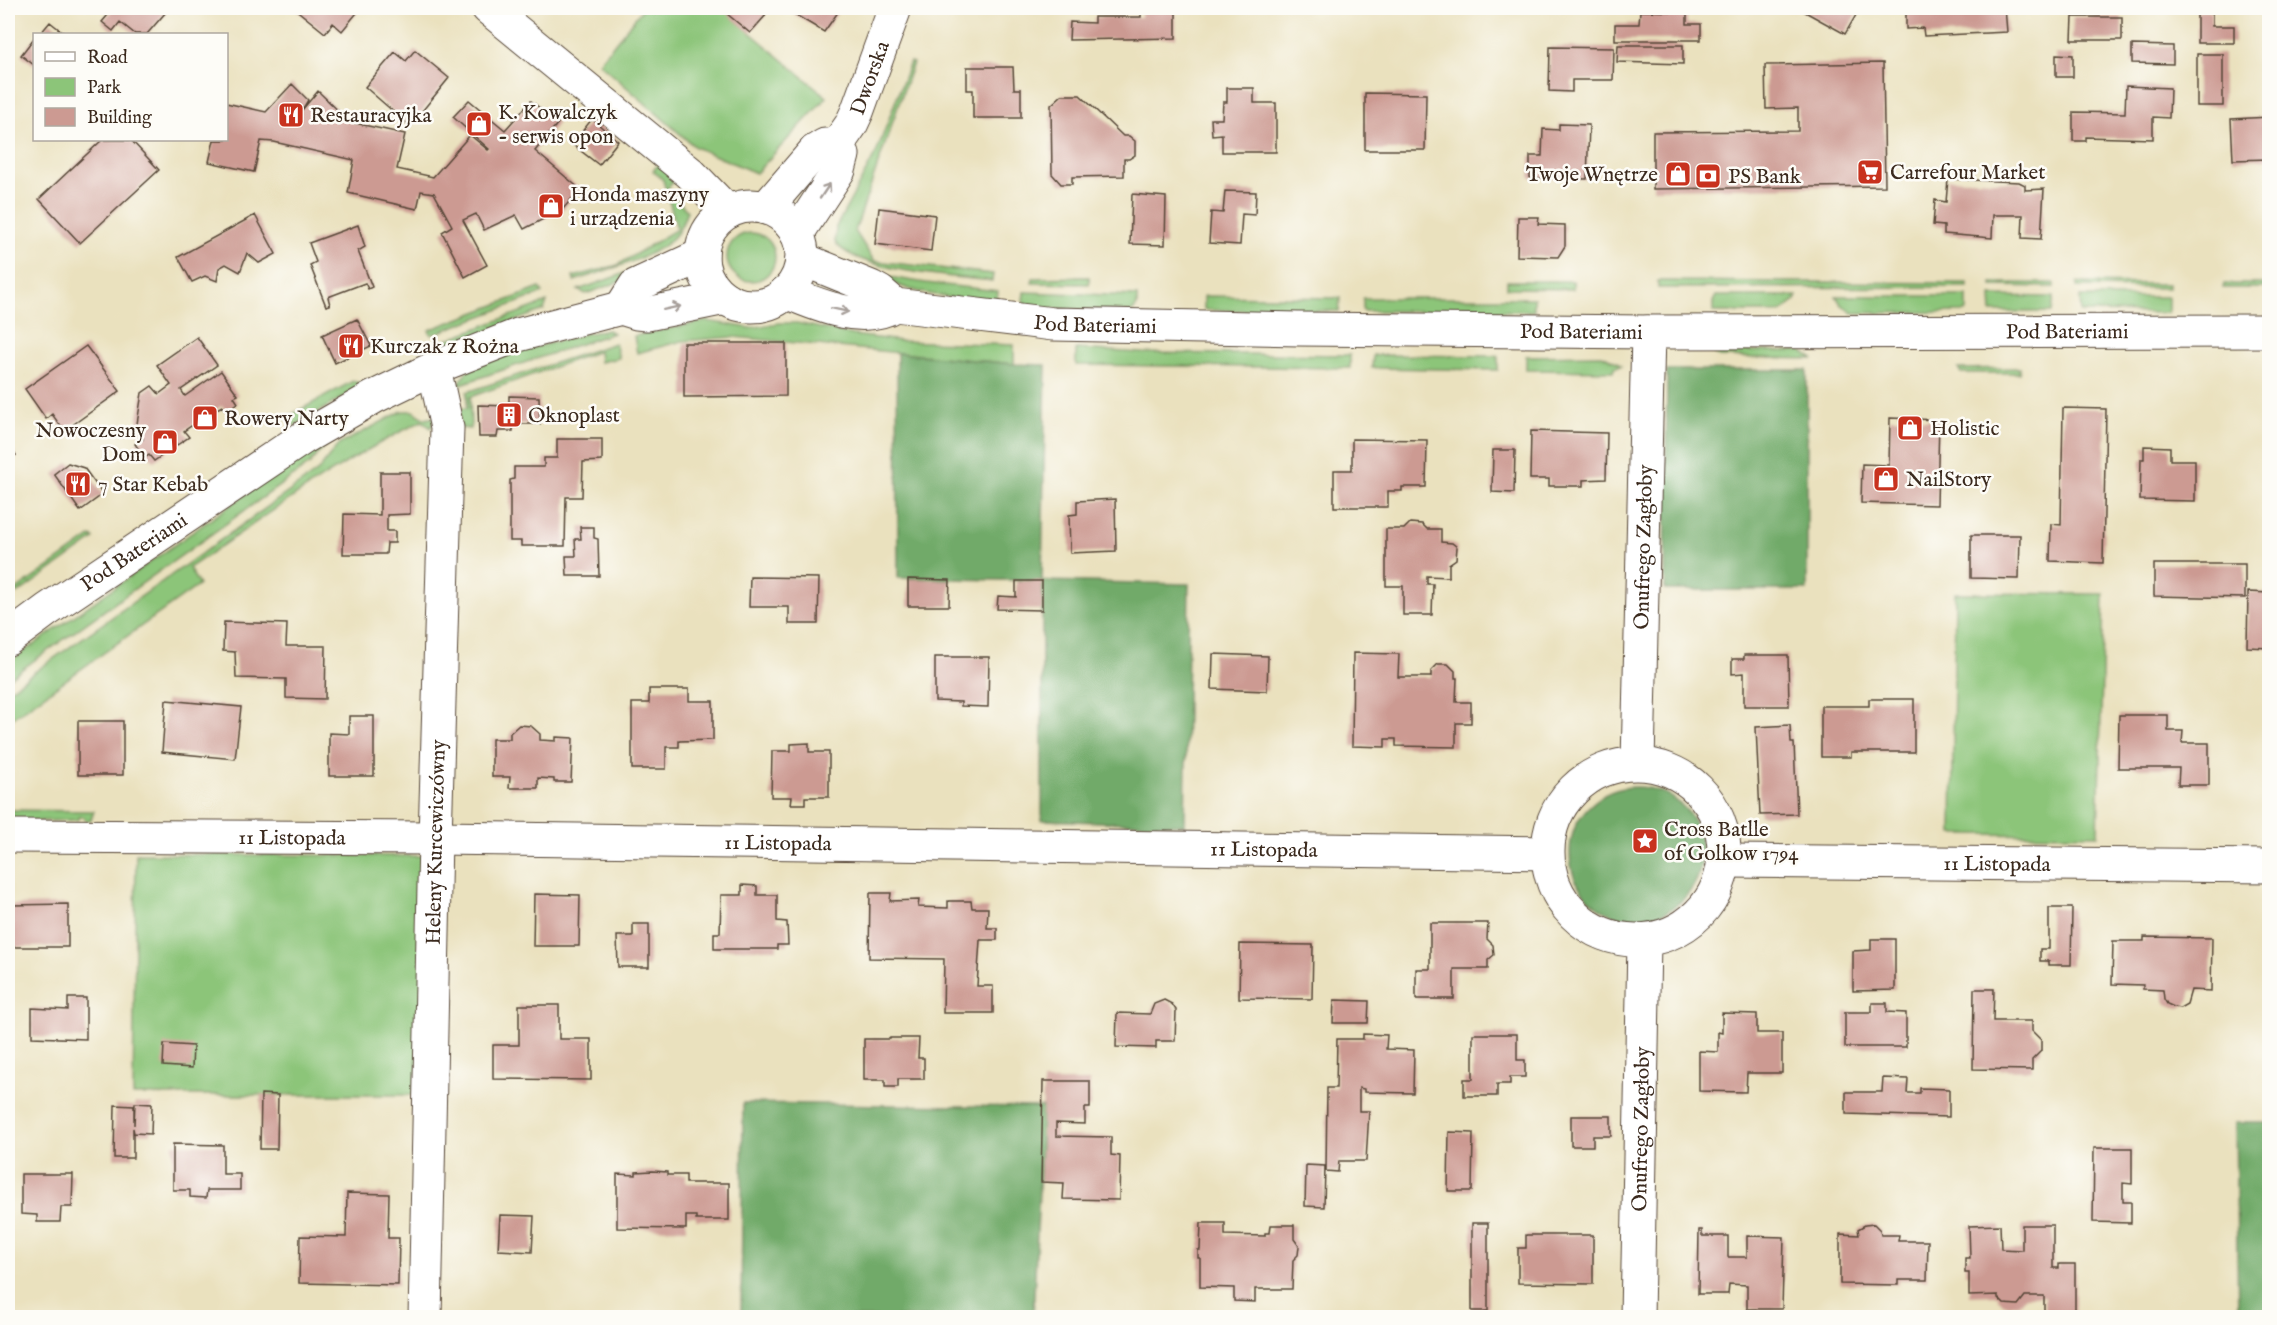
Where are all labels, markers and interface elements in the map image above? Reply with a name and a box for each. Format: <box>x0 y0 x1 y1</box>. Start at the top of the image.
legend <box>33 33 228 141</box>
street label: Dworska <box>845 37 897 119</box>
text: Road <box>87 47 128 70</box>
text: Park <box>87 77 122 100</box>
restaurant icon: Restauracyjka <box>276 100 306 130</box>
place label: K. Kowalczyk - serwis opon <box>498 100 618 151</box>
place label: Restauracyjka <box>310 103 432 130</box>
text: Building <box>87 107 152 130</box>
shop icon: K. Kowalczyk - serwis opon <box>464 109 494 139</box>
supermarket icon: Carrefour Market <box>1855 157 1885 187</box>
shop icon: Twoje Wnętrze <box>1663 159 1693 189</box>
place label: Carrefour Market <box>1890 160 2045 187</box>
bank icon: PS Bank <box>1693 161 1723 191</box>
place label: Twoje Wnętrze <box>1526 162 1658 189</box>
place label: PS Bank <box>1728 164 1802 191</box>
place label: Honda maszyny i urządzenia <box>570 182 710 233</box>
one-way arrow <box>819 183 831 199</box>
shop icon: Honda maszyny i urządzenia <box>536 191 566 221</box>
one-way arrow <box>663 302 682 314</box>
one-way arrow <box>830 304 849 316</box>
street label: Pod Bateriami <box>1032 310 1157 341</box>
street label: Pod Bateriami <box>1520 319 1643 347</box>
street label: Pod Bateriami <box>2006 319 2129 346</box>
restaurant icon: Kurczak z Rożna <box>336 331 366 361</box>
place label: Kurczak z Rożna <box>370 334 520 361</box>
building icon: Oknoplast <box>494 400 524 430</box>
shop icon: Rowery Narty <box>190 403 220 433</box>
place label: Oknoplast <box>528 403 620 430</box>
place label: Rowery Narty <box>224 406 350 433</box>
shop icon: Holistic <box>1895 413 1925 443</box>
place label: Holistic <box>1930 416 1999 443</box>
place label: Nowoczesny Dom <box>35 418 147 469</box>
shop icon: Nowoczesny Dom <box>150 427 180 457</box>
street label: Onufrego Zagłoby <box>1629 464 1660 630</box>
shop icon: NailStory <box>1871 464 1901 494</box>
place label: NailStory <box>1906 467 1992 494</box>
restaurant icon: 7 Star Kebab <box>63 469 93 499</box>
place label: 7 Star Kebab <box>98 472 208 499</box>
street label: Pod Bateriami <box>76 508 193 599</box>
street label: Heleny Kurcewiczówny <box>421 738 453 945</box>
place label: Cross Batlle of Golkow 1794 <box>1664 817 1799 868</box>
street label: 11 Listopada <box>238 825 347 853</box>
place icon: Cross Batlle of Golkow 1794 <box>1630 826 1660 856</box>
street label: 11 Listopada <box>724 830 833 858</box>
street label: 11 Listopada <box>1210 836 1319 865</box>
street label: 11 Listopada <box>1943 851 2052 879</box>
street label: Onufrego Zagłoby <box>1627 1046 1657 1212</box>

